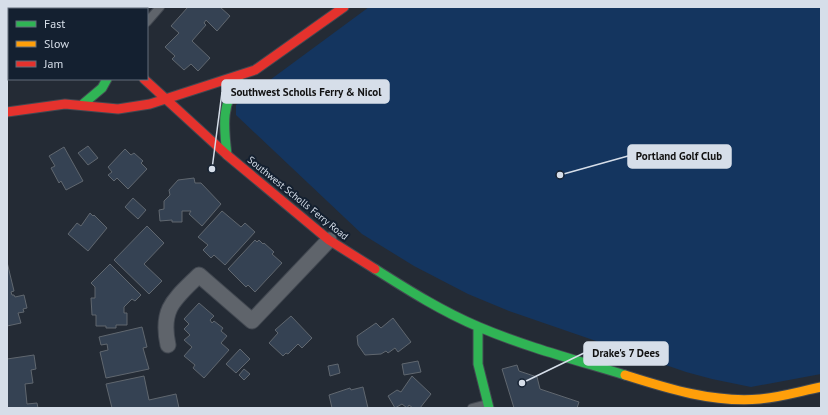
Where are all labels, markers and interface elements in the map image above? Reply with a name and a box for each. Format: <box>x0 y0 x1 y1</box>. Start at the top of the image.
legend <box>8 8 148 80</box>
text: Fast <box>44 16 65 31</box>
text: Slow <box>44 36 69 51</box>
text: Jam <box>43 56 63 71</box>
callout: Southwest Scholls Ferry & Nicol <box>222 80 389 103</box>
text: Southwest Scholls Ferry & Nicol <box>231 85 382 99</box>
callout: Portland Golf Club <box>628 145 731 168</box>
text: Portland Golf Club <box>636 149 722 163</box>
street label: Southwest Scholls Ferry Road <box>245 153 351 243</box>
callout: Drake's 7 Dees <box>584 342 668 365</box>
text: Drake's 7 Dees <box>592 346 660 360</box>

